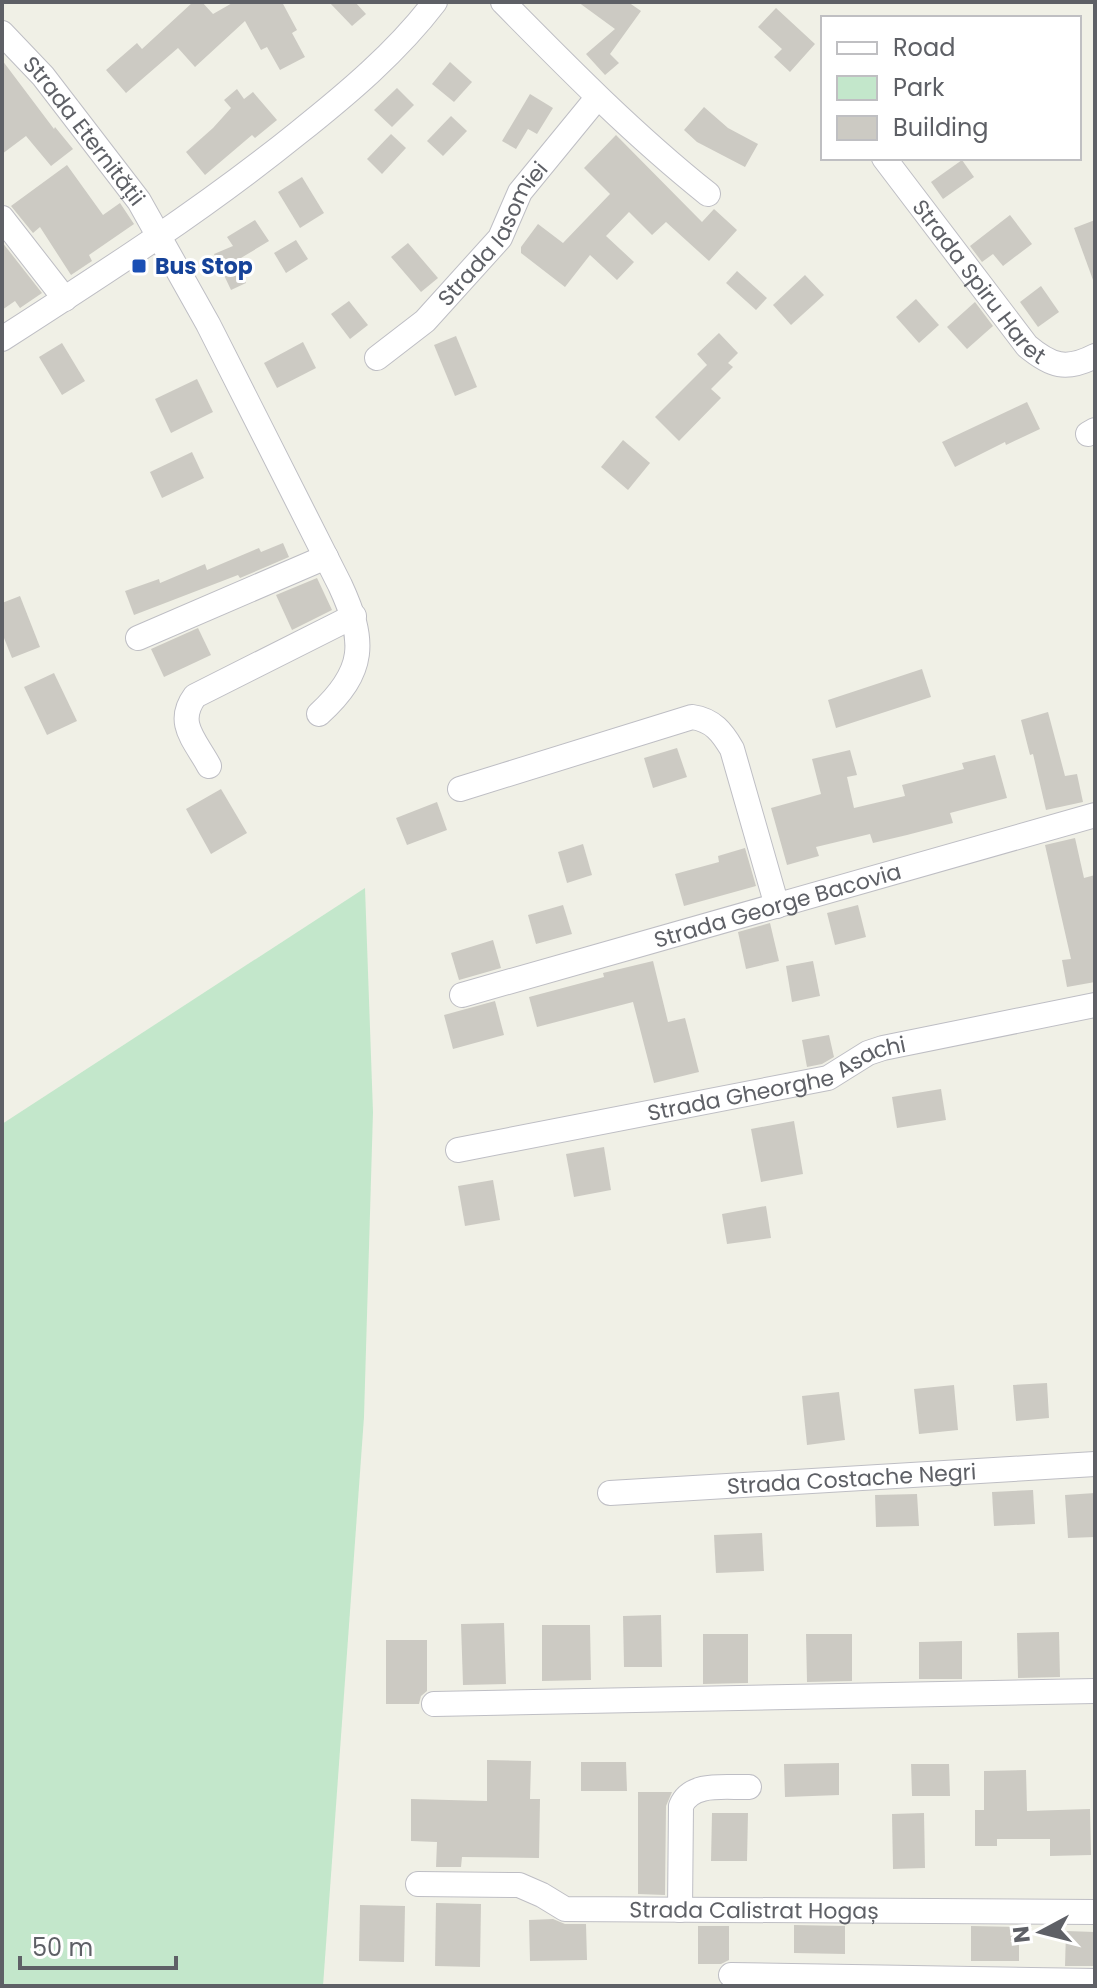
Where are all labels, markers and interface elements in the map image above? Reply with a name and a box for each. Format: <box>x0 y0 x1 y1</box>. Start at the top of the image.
legend <box>821 16 1081 160</box>
text: Road <box>893 31 955 64</box>
street label: Strada Eternității <box>16 49 152 212</box>
text: Park <box>893 71 945 104</box>
text: Building <box>893 111 989 144</box>
street label: Strada Iasomiei <box>431 155 555 313</box>
street label: Strada Spiru Haret <box>905 193 1052 371</box>
place label: Bus Stop <box>155 251 253 282</box>
marker: Bus Stop <box>130 257 148 275</box>
street label: Strada George Bacovia <box>650 856 905 956</box>
street label: Strada Gheorghe Asachi <box>645 1029 908 1129</box>
street label: Strada Costache Negri <box>726 1456 977 1502</box>
north arrow <box>1001 1892 1081 1972</box>
street label: Strada Calistrat Hogaș <box>629 1894 879 1927</box>
scale bar <box>20 1920 176 1970</box>
text: N <box>1005 1924 1038 1944</box>
text: 50 m <box>32 1931 93 1964</box>

